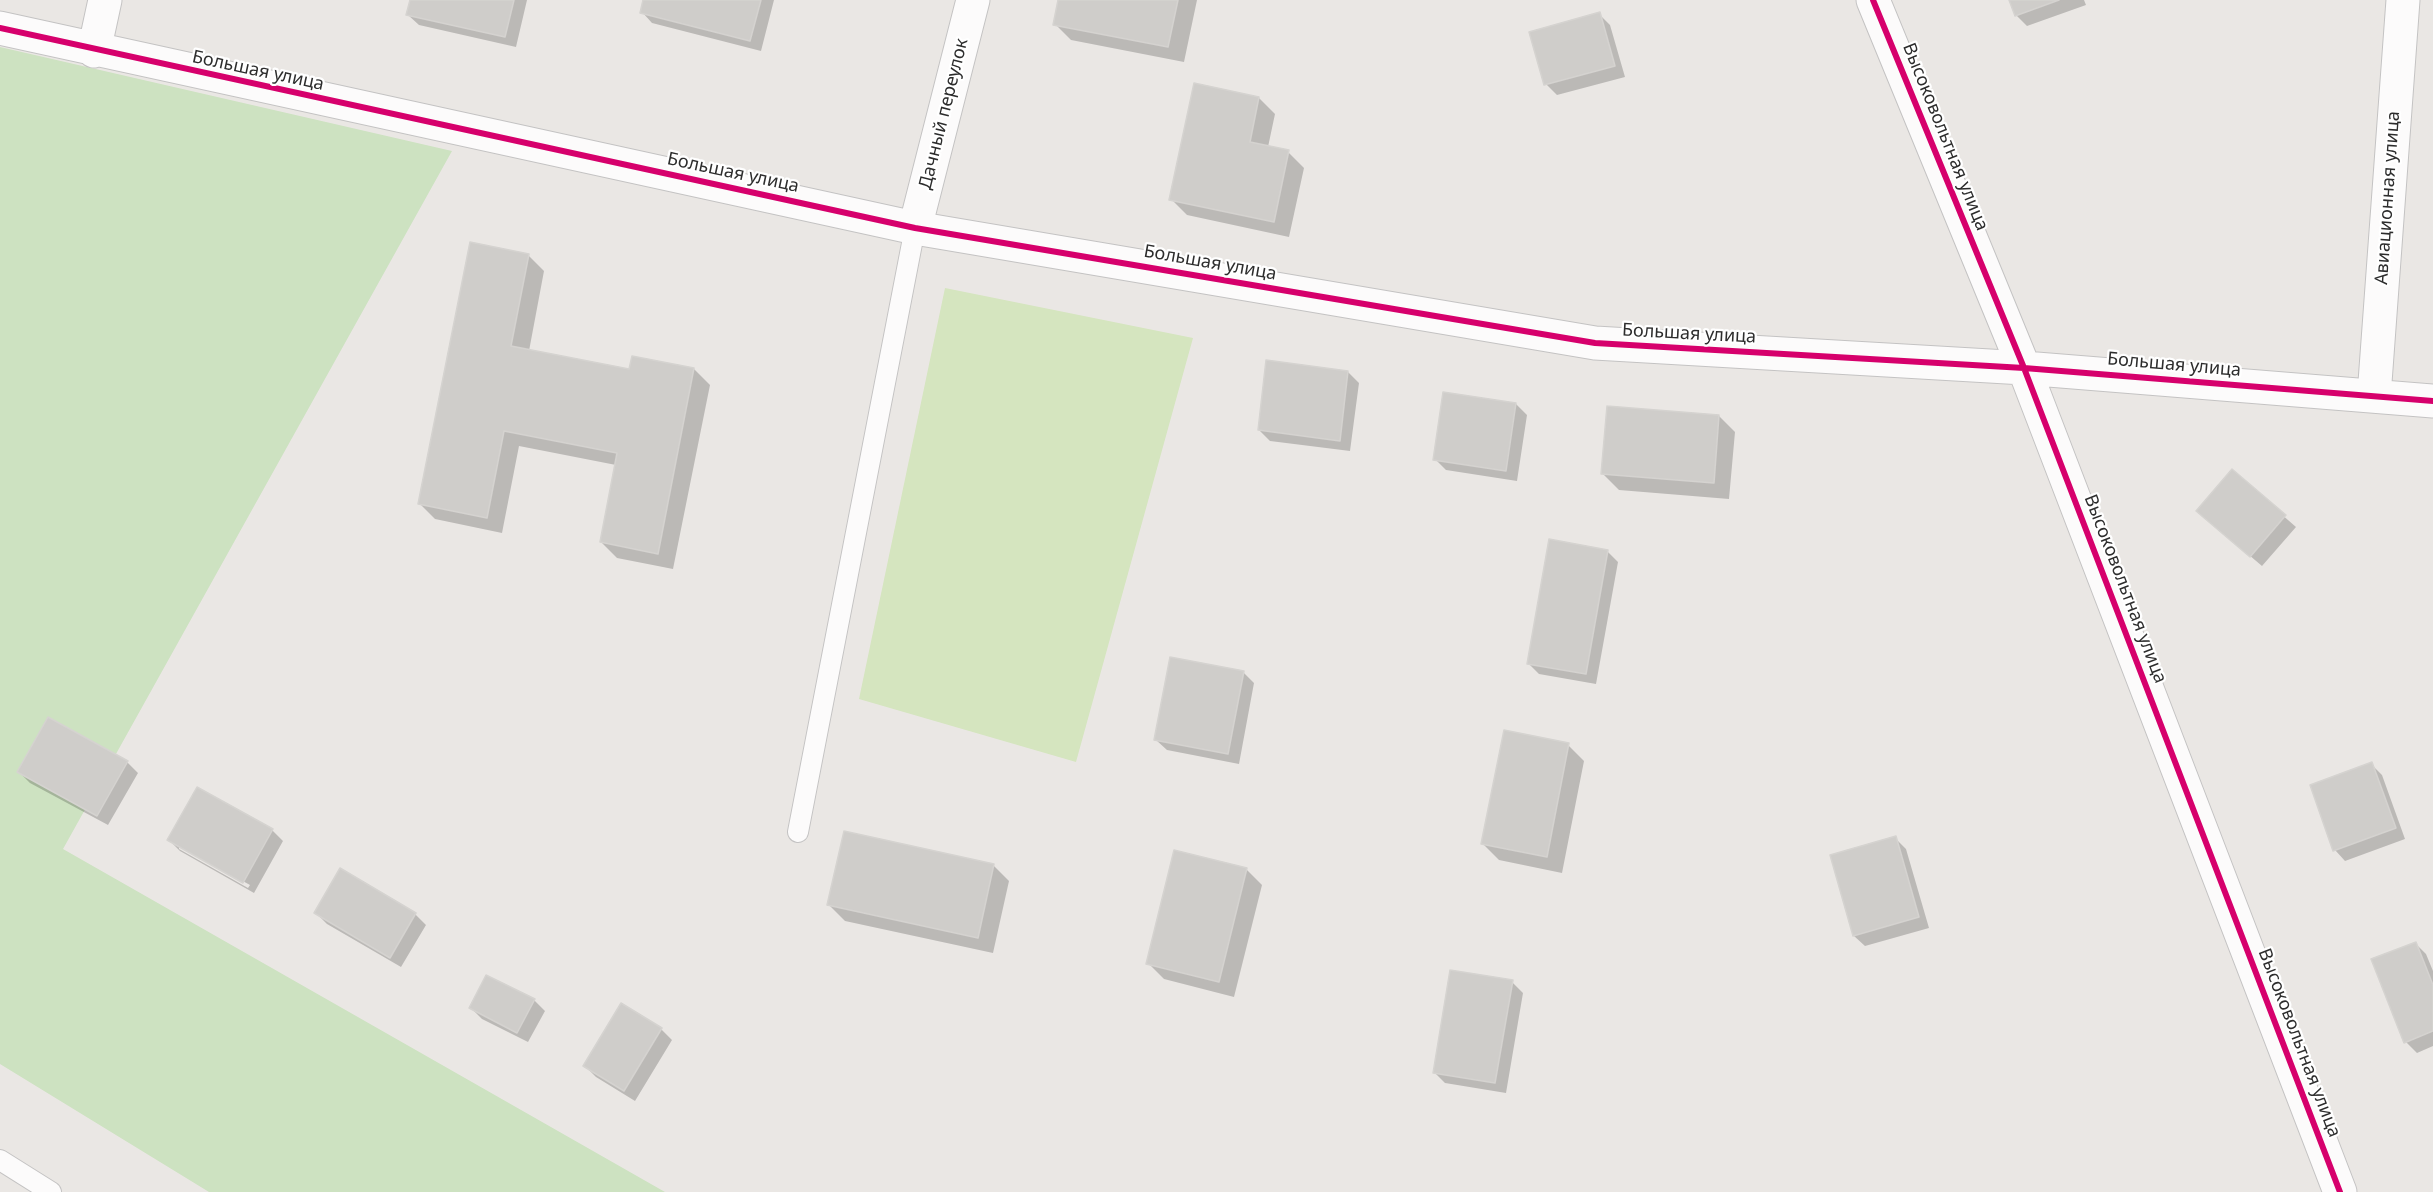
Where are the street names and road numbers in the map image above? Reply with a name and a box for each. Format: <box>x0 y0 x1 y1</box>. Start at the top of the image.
street label: Дачный переулок <box>915 36 973 192</box>
street label: Высоковольтная улица <box>1897 40 1993 234</box>
street label: Большая улица <box>190 46 326 96</box>
street label: Авиационная улица <box>2371 111 2405 285</box>
street label: Большая улица <box>665 148 801 198</box>
street label: Большая улица <box>1142 241 1278 285</box>
street label: Большая улица <box>1621 320 1757 348</box>
street label: Большая улица <box>2106 348 2242 382</box>
street label: Высоковольтная улица <box>2079 492 2171 686</box>
street label: Высоковольтная улица <box>2253 946 2345 1140</box>

